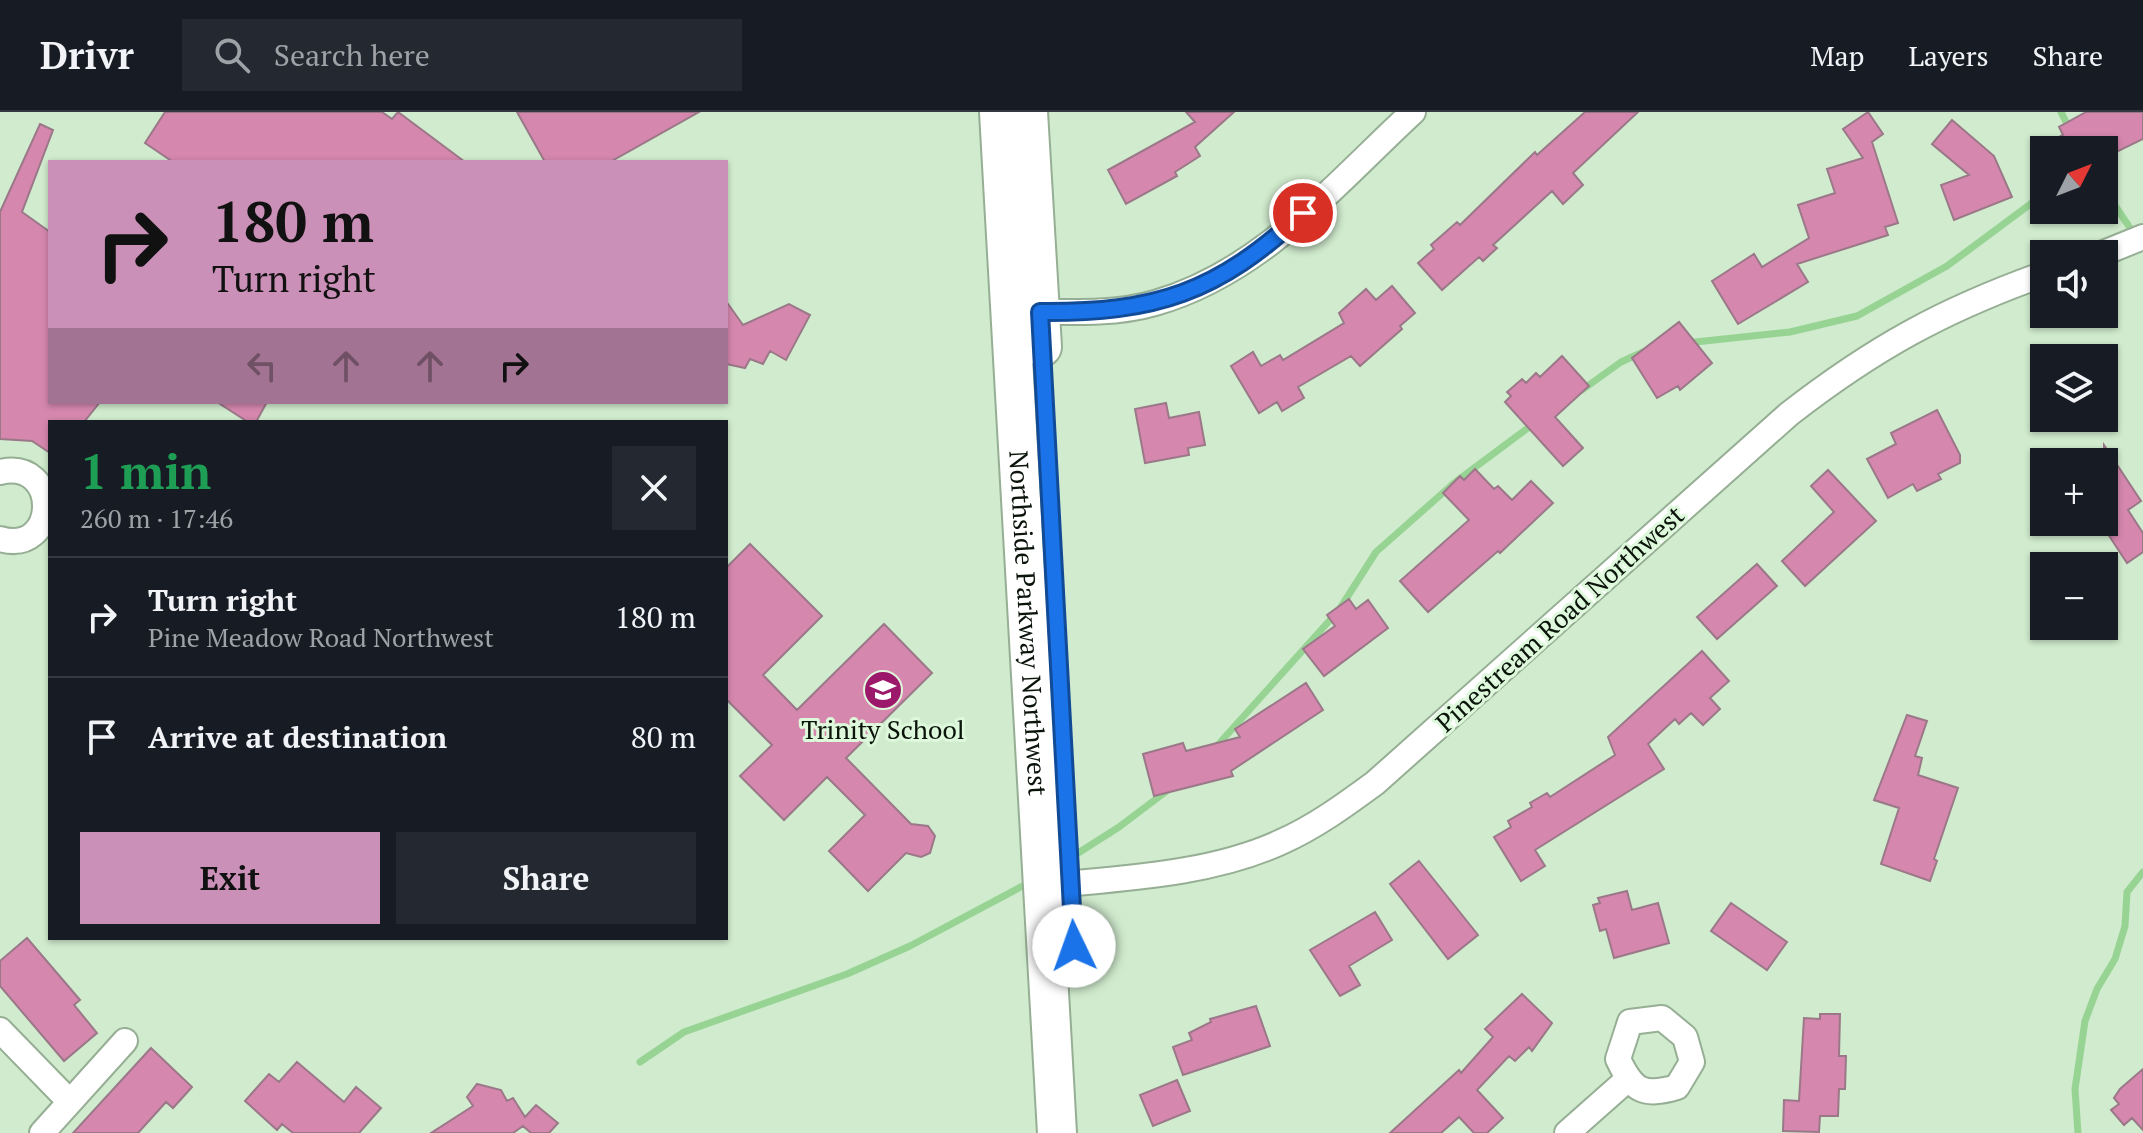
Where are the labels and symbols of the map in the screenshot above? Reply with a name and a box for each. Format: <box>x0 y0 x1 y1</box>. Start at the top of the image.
north arrow <box>2030 136 2118 224</box>
pin <box>1269 179 1337 247</box>
street label: Northside Parkway Northwest <box>1002 450 1056 797</box>
street label: Pinestream Road Northwest <box>1428 497 1691 739</box>
school or university icon: Trinity School <box>862 669 904 711</box>
place label: Trinity School <box>801 712 965 746</box>
position arrow <box>1032 904 1116 988</box>

